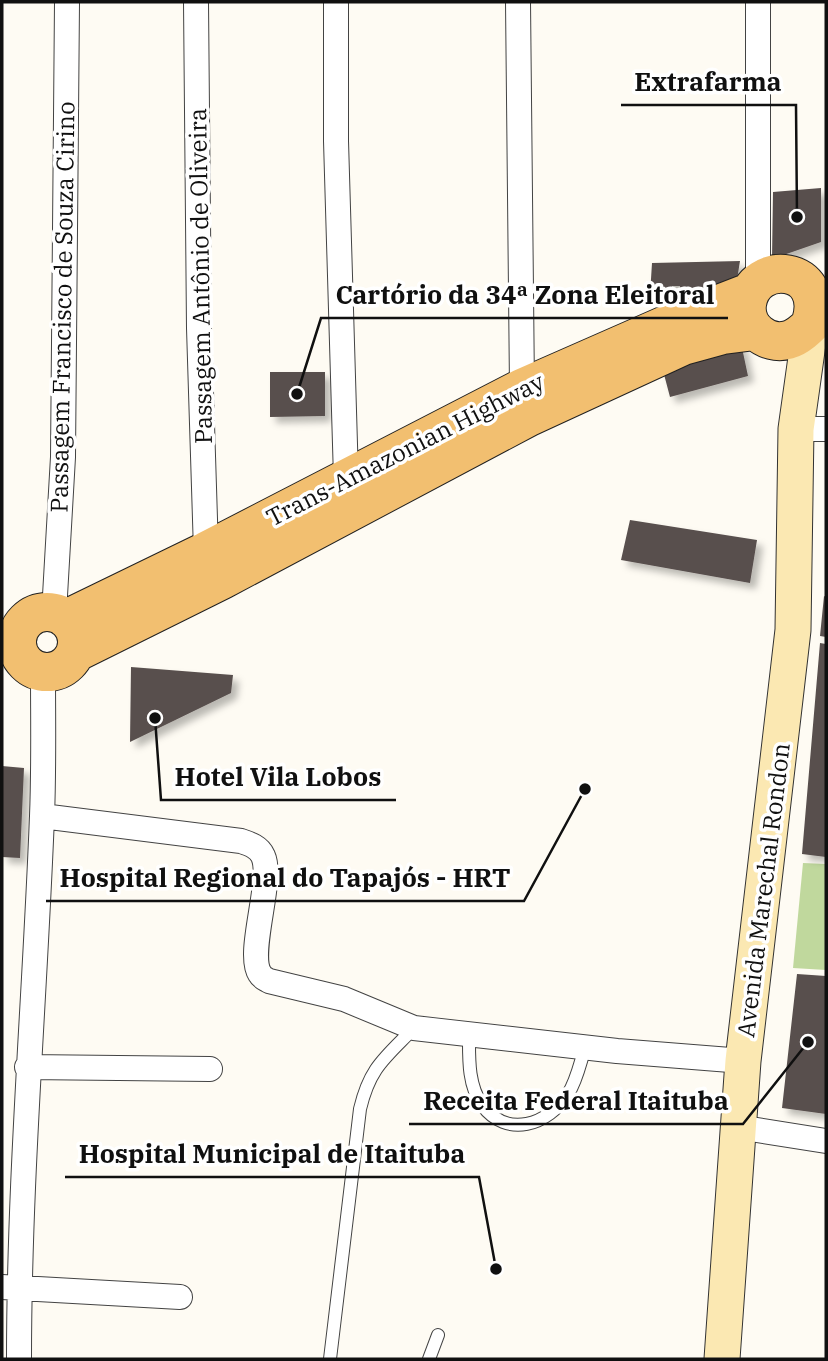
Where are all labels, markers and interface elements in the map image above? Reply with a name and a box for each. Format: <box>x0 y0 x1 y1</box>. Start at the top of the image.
callout: Extrafarma <box>621 58 796 105</box>
text: Extrafarma <box>634 64 782 98</box>
street label: Passagem Francisco de Souza Cirino <box>42 101 82 513</box>
street label: Passagem Antônio de Oliveira <box>181 108 219 444</box>
callout: Cartório da 34ª Zona Eleitoral <box>321 271 728 318</box>
text: Cartório da 34ª Zona Eleitoral <box>335 277 715 311</box>
street label: Trans-Amazonian Highway <box>261 365 550 533</box>
street label: Avenida Marechal Rondon <box>729 741 797 1039</box>
callout: Hotel Vila Lobos <box>161 753 396 800</box>
text: Hotel Vila Lobos <box>175 759 381 793</box>
callout: Hospital Regional do Tapajós - HRT <box>46 854 524 901</box>
text: Hospital Regional do Tapajós - HRT <box>60 860 510 894</box>
callout: Receita Federal Itaituba <box>409 1077 743 1124</box>
text: Receita Federal Itaituba <box>423 1083 729 1117</box>
callout: Hospital Municipal de Itaituba <box>65 1130 479 1177</box>
text: Hospital Municipal de Itaituba <box>79 1136 466 1170</box>

